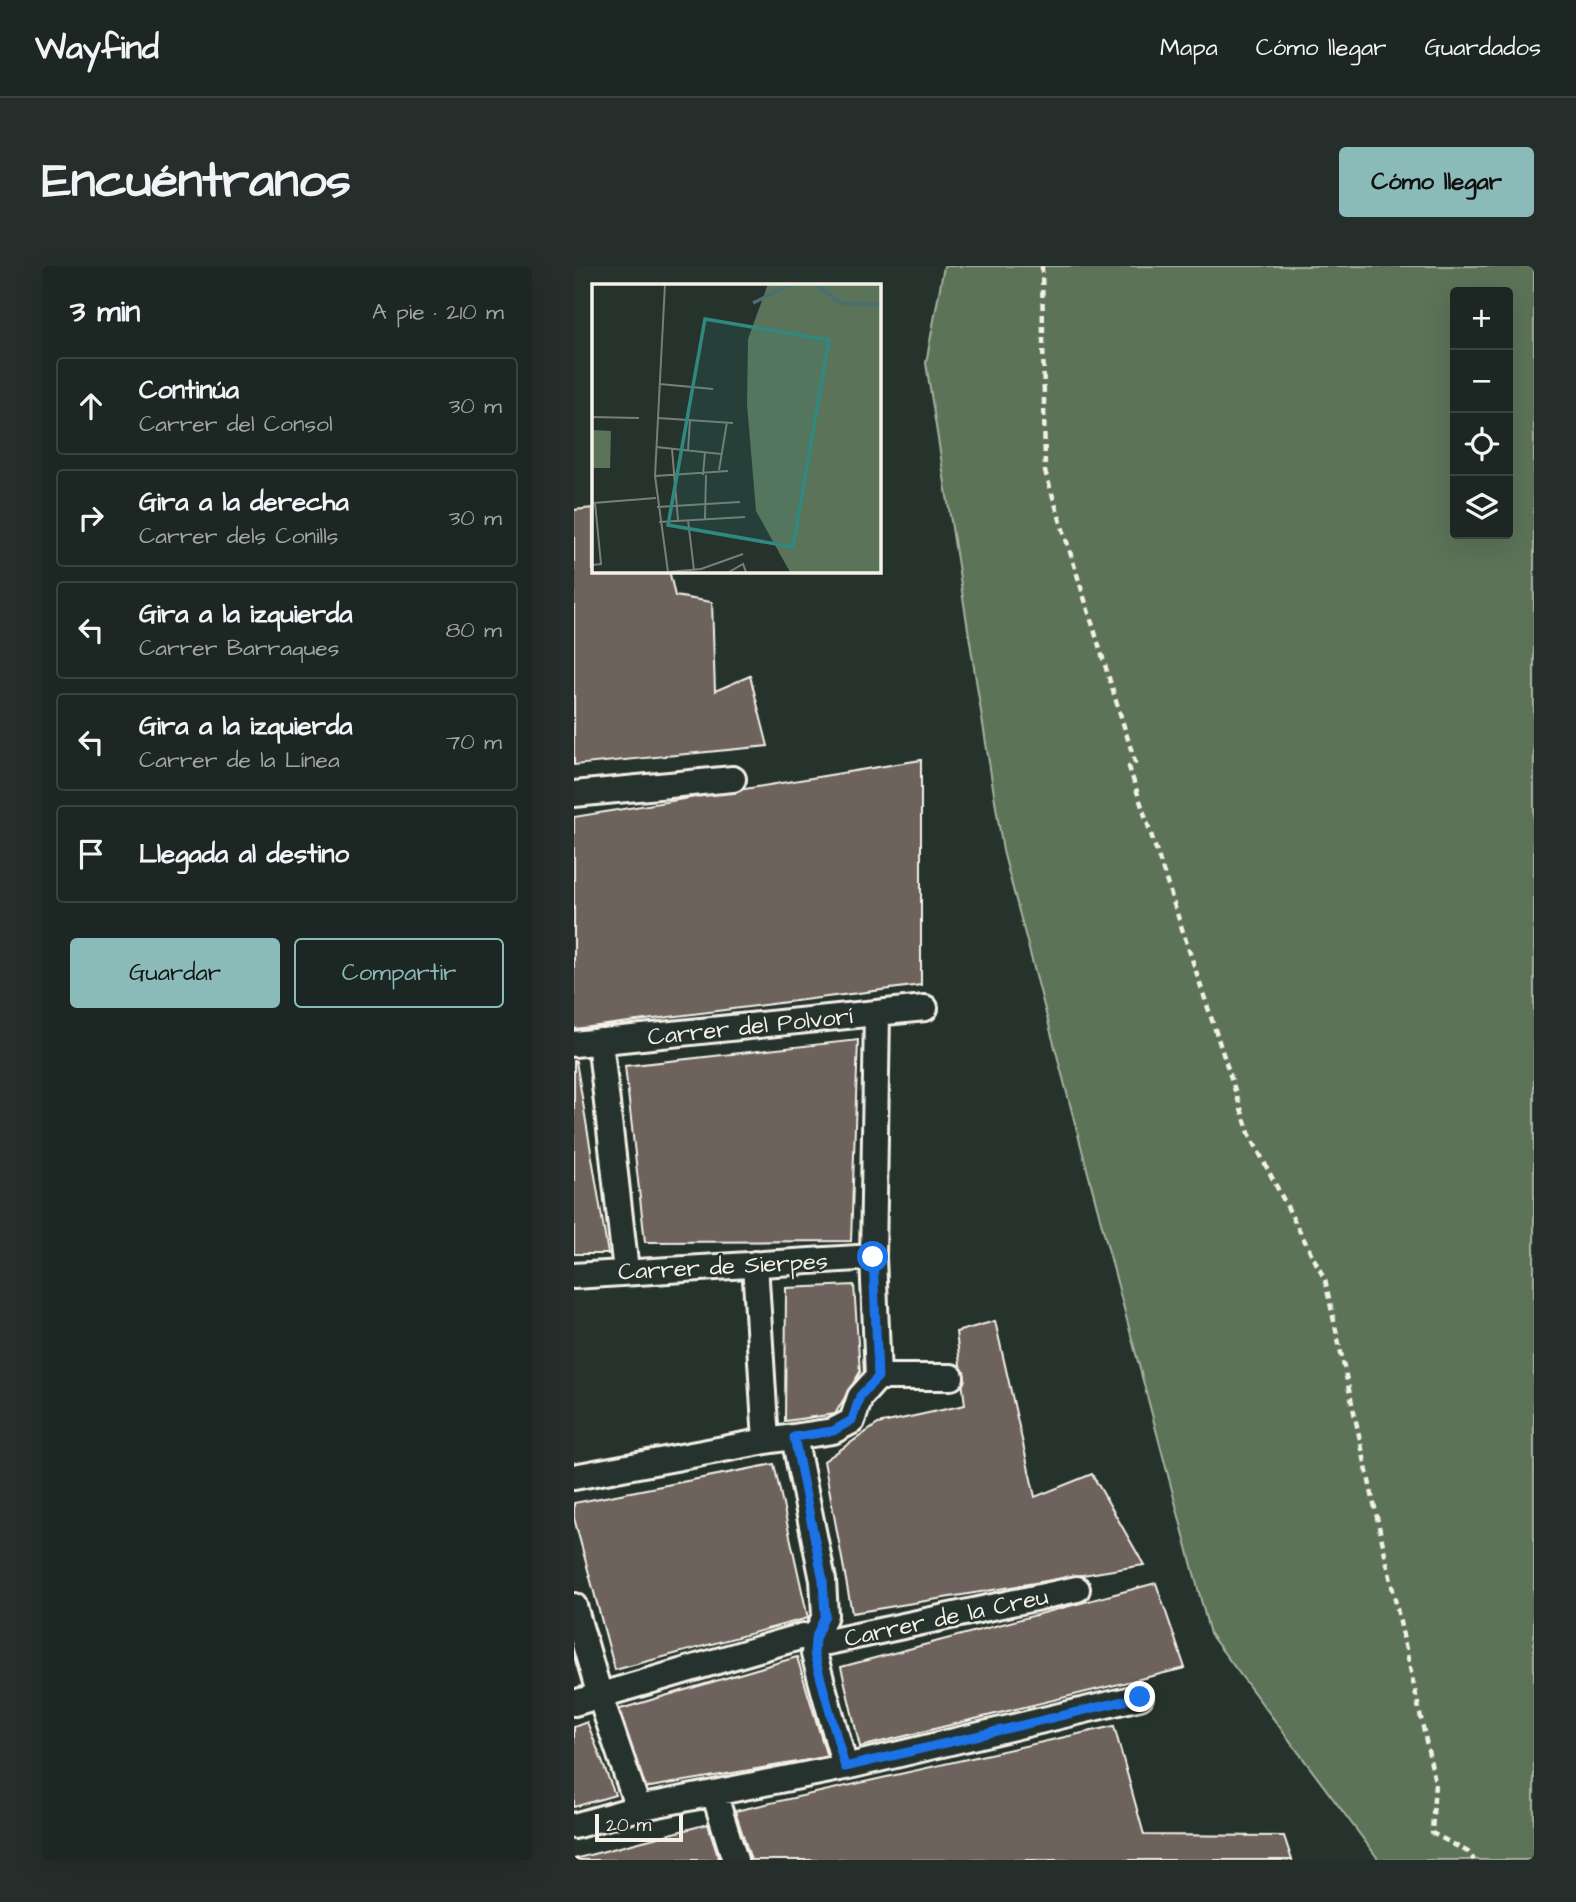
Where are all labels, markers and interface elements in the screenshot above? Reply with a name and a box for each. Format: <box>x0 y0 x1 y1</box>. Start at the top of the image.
text: Wayfind <box>35 25 159 71</box>
text: Mapa <box>1160 31 1218 65</box>
text: Cómo llegar <box>1256 31 1386 65</box>
text: Guardados <box>1424 31 1541 65</box>
button: Cómo llegar <box>1339 147 1534 217</box>
text: Encuéntranos <box>42 148 351 216</box>
inset map <box>592 284 880 572</box>
map controls <box>1450 287 1513 539</box>
button: + <box>1450 287 1513 350</box>
text: 3 min <box>70 291 140 333</box>
text: A pie · 210 m <box>372 296 504 328</box>
button: − <box>1450 350 1513 413</box>
text: Continúa <box>139 372 239 408</box>
icon: ahead <box>72 387 110 425</box>
text: 30 m <box>449 390 502 422</box>
text: Carrer del Consol <box>139 408 333 440</box>
button: locate <box>1450 413 1513 476</box>
button: layers <box>1450 476 1513 539</box>
text: Gira a la derecha <box>139 484 349 520</box>
icon: right <box>72 499 110 537</box>
text: 30 m <box>449 502 502 534</box>
text: Carrer dels Conills <box>139 520 338 552</box>
text: Gira a la izquierda <box>139 596 353 632</box>
icon: left <box>72 611 110 649</box>
text: 80 m <box>445 614 502 646</box>
text: Carrer Barraques <box>139 632 339 664</box>
text: Gira a la izquierda <box>139 708 353 744</box>
icon: left <box>72 723 110 761</box>
text: 70 m <box>446 726 502 758</box>
text: Carrer de la Línea <box>139 744 340 776</box>
icon: arrive <box>72 835 110 873</box>
text: Llegada al destino <box>139 836 349 872</box>
button: Guardar <box>70 938 280 1008</box>
button: Compartir <box>294 938 504 1008</box>
street label: Carrer del Polvorí <box>646 999 854 1055</box>
route start <box>857 1241 888 1272</box>
street label: Carrer de Sierpes <box>617 1245 829 1289</box>
street label: Carrer de la Creu <box>841 1580 1051 1656</box>
route end <box>1124 1681 1155 1712</box>
scale bar <box>595 1811 682 1843</box>
text: 20 m <box>606 1812 651 1839</box>

